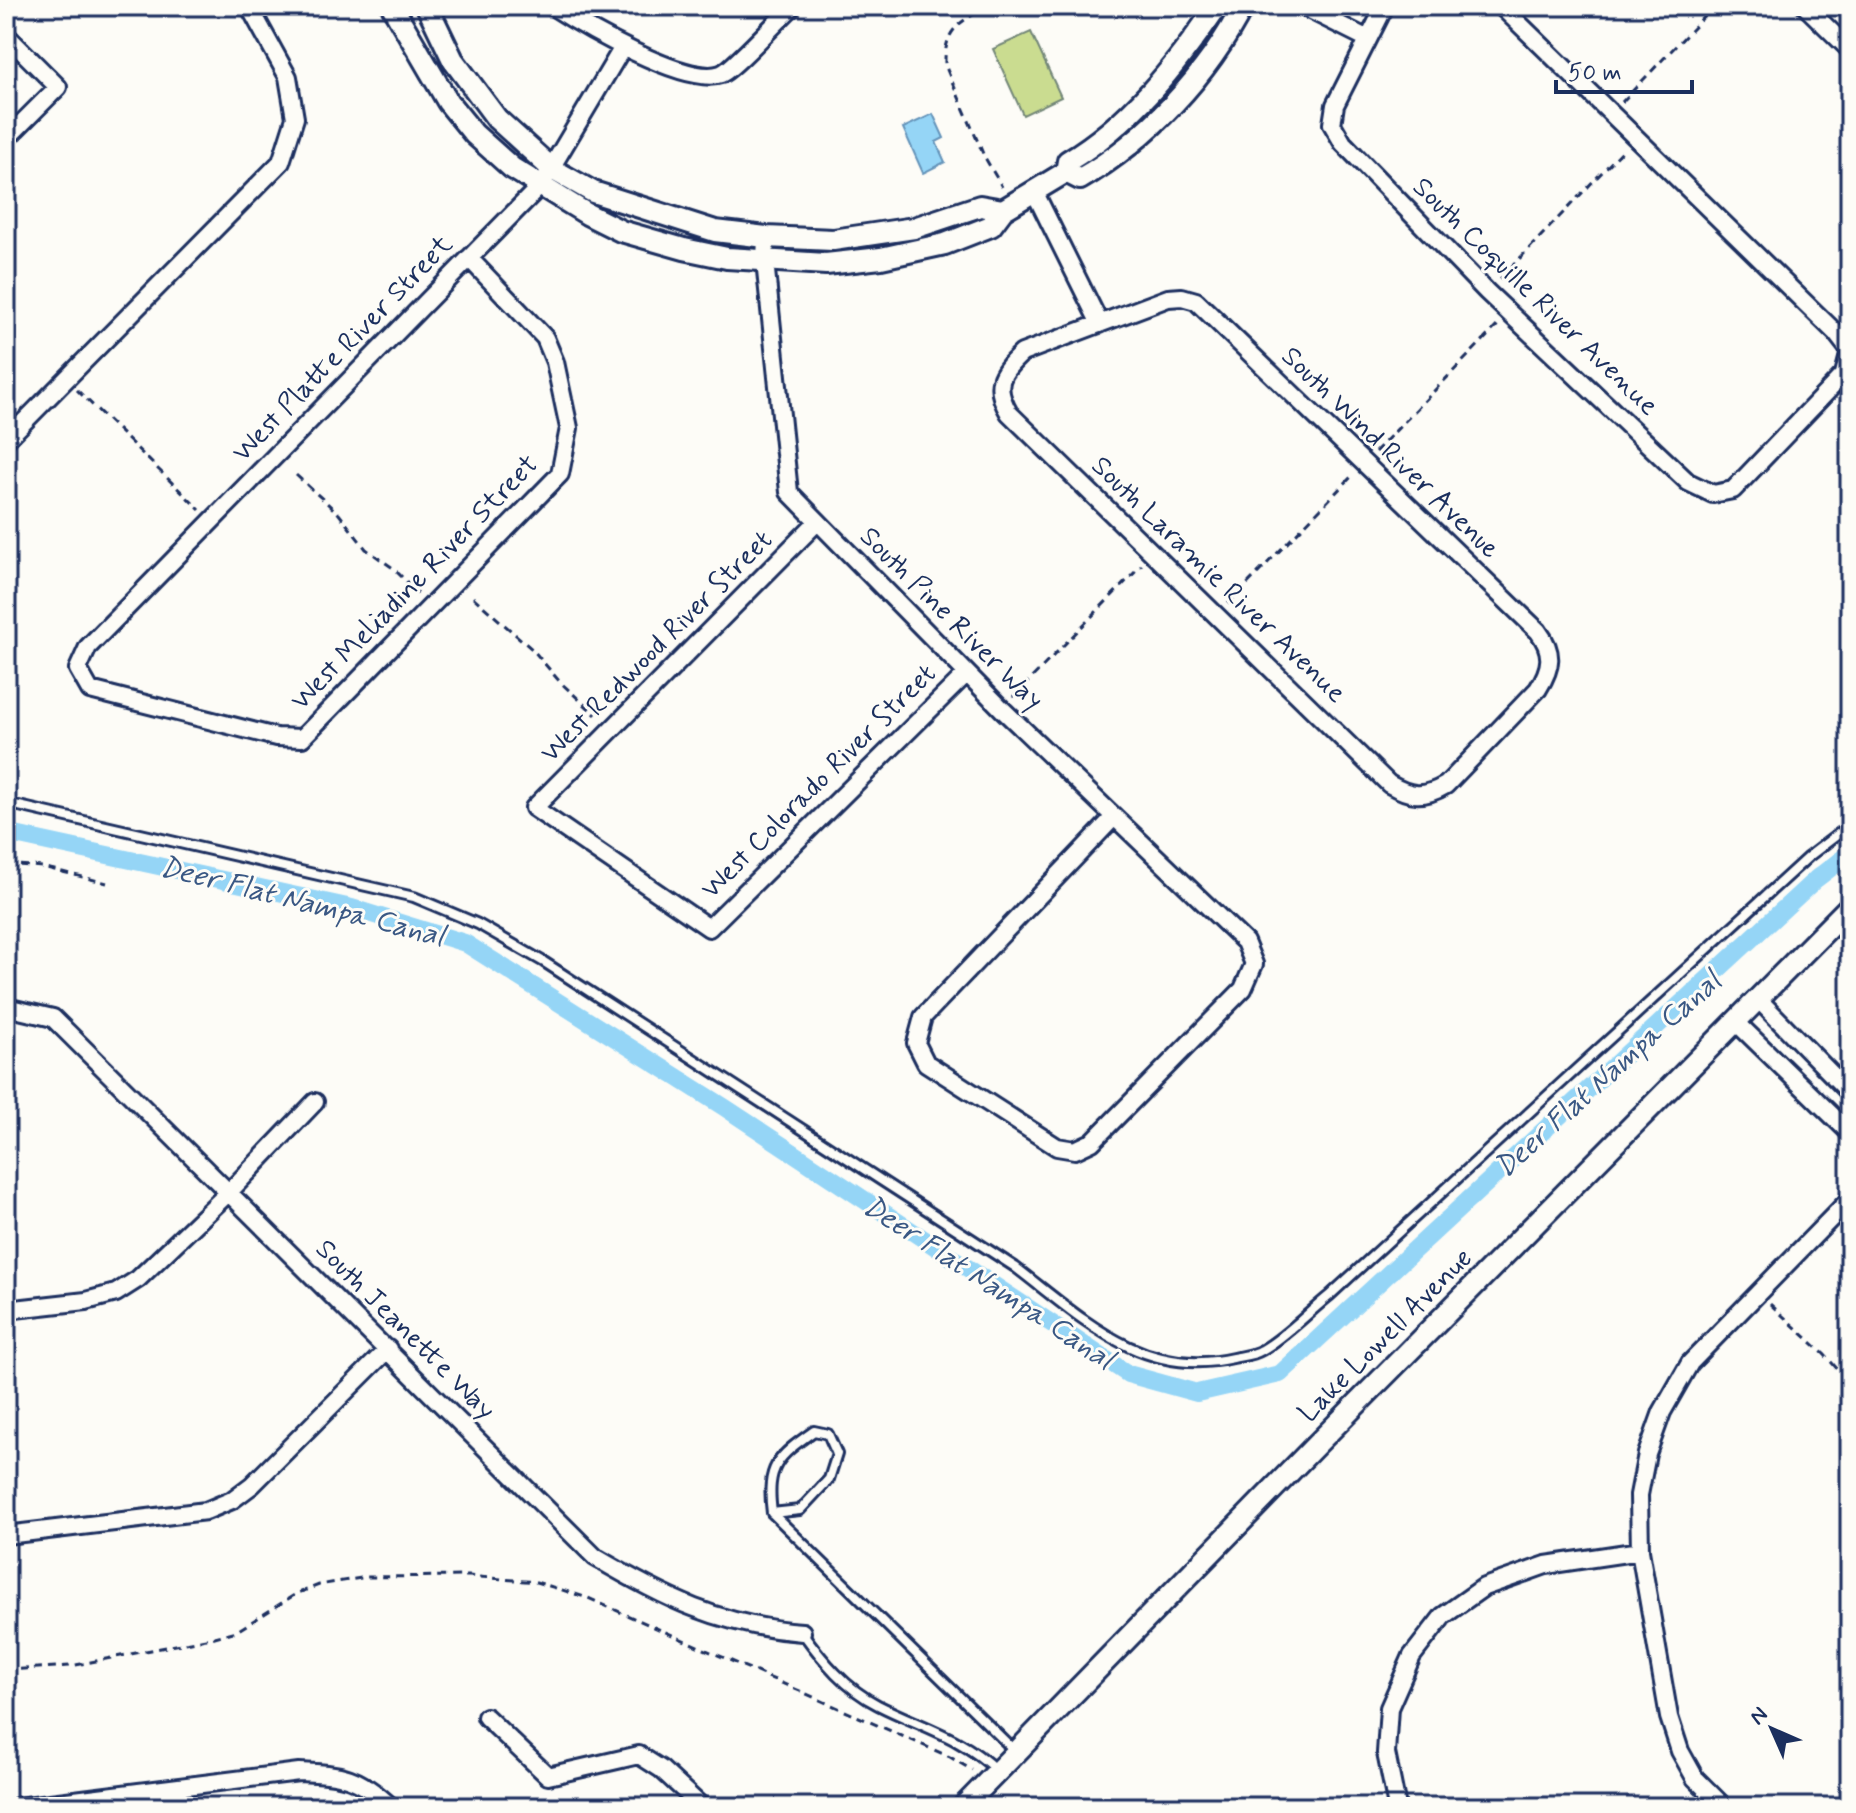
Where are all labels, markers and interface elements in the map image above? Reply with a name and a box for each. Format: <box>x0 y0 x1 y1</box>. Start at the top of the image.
scale bar <box>1556 44 1692 94</box>
text: 50 m <box>1568 58 1622 89</box>
street label: South Coquille River Avenue <box>1404 170 1666 424</box>
street label: West Platte River Street <box>225 227 462 471</box>
street label: South Wind River Avenue <box>1273 339 1507 567</box>
street label: West Meliadine River Street <box>283 447 547 719</box>
street label: South Laramie River Avenue <box>1083 448 1353 712</box>
street label: South Pine River Way <box>851 519 1051 719</box>
street label: West Redwood River Street <box>533 523 781 771</box>
street label: West Colorado River Street <box>693 656 945 908</box>
water label: Deer Flat Nampa Canal <box>155 848 451 957</box>
water label: Deer Flat Nampa Canal <box>1486 961 1732 1187</box>
water label: Deer Flat Nampa Canal <box>855 1187 1123 1380</box>
street label: South Jeanette Way <box>307 1232 503 1428</box>
street label: Lake Lowell Avenue <box>1291 1241 1481 1431</box>
north arrow <box>1732 1689 1812 1769</box>
text: N <box>1744 1701 1774 1731</box>

